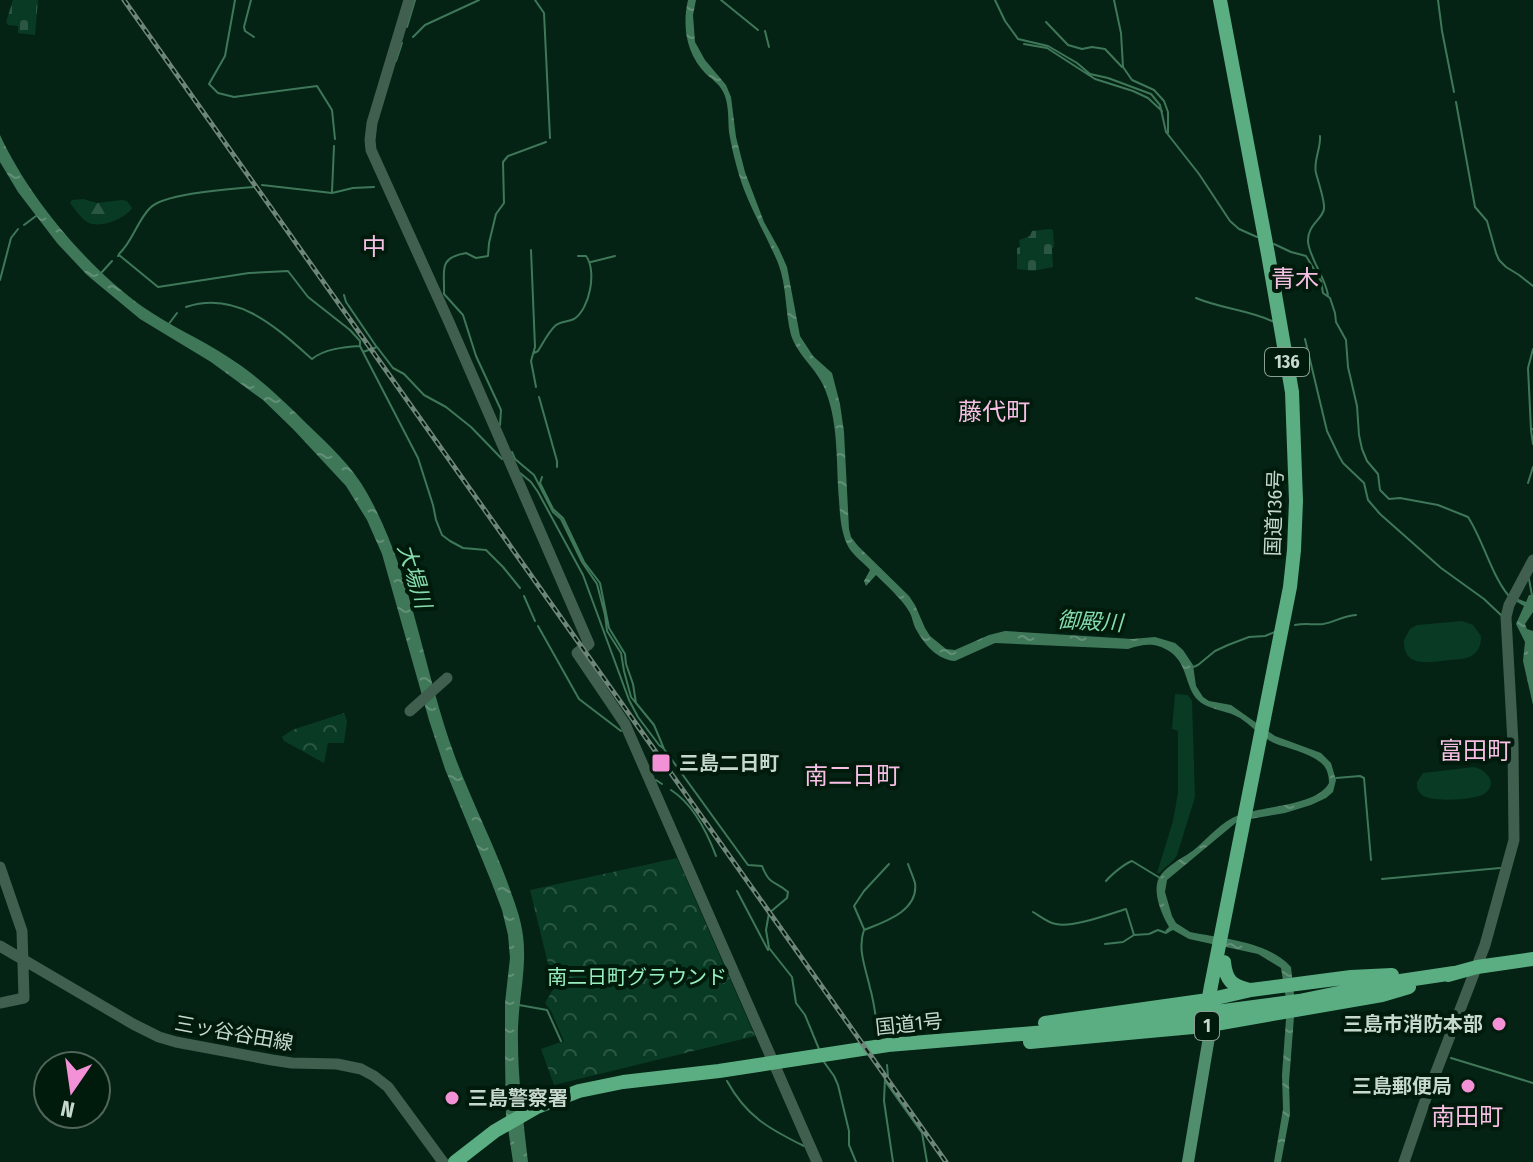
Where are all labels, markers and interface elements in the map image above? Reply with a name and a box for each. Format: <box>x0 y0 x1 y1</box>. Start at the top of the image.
district label: 中 <box>362 233 386 261</box>
district label: 青木 <box>1271 265 1319 293</box>
road number: 136 <box>1265 348 1309 376</box>
district label: 藤代町 <box>958 398 1030 426</box>
street label: 国道136号 <box>1260 469 1288 557</box>
water label: 大場川 <box>392 541 438 614</box>
water label: 御殿川 <box>1056 606 1126 637</box>
district label: 富田町 <box>1439 737 1511 765</box>
place label: 三島二日町 <box>679 751 779 775</box>
marker: 三島二日町 <box>650 752 672 774</box>
district label: 南二日町 <box>804 762 900 790</box>
park label: 南二日町グラウンド <box>547 965 727 989</box>
street label: 国道1号 <box>874 1009 944 1039</box>
street label: 三ッ谷谷田線 <box>173 1011 295 1055</box>
road number: 1 <box>1195 1012 1219 1040</box>
place label: 三島市消防本部 <box>1343 1012 1483 1036</box>
marker: 三島市消防本部 <box>1490 1015 1508 1033</box>
north arrow <box>32 1050 112 1130</box>
place label: 三島郵便局 <box>1352 1074 1452 1098</box>
marker: 三島郵便局 <box>1459 1077 1477 1095</box>
place label: 三島警察署 <box>468 1086 568 1110</box>
marker: 三島警察署 <box>443 1089 461 1107</box>
text: N <box>58 1094 77 1124</box>
district label: 南田町 <box>1431 1103 1503 1131</box>

